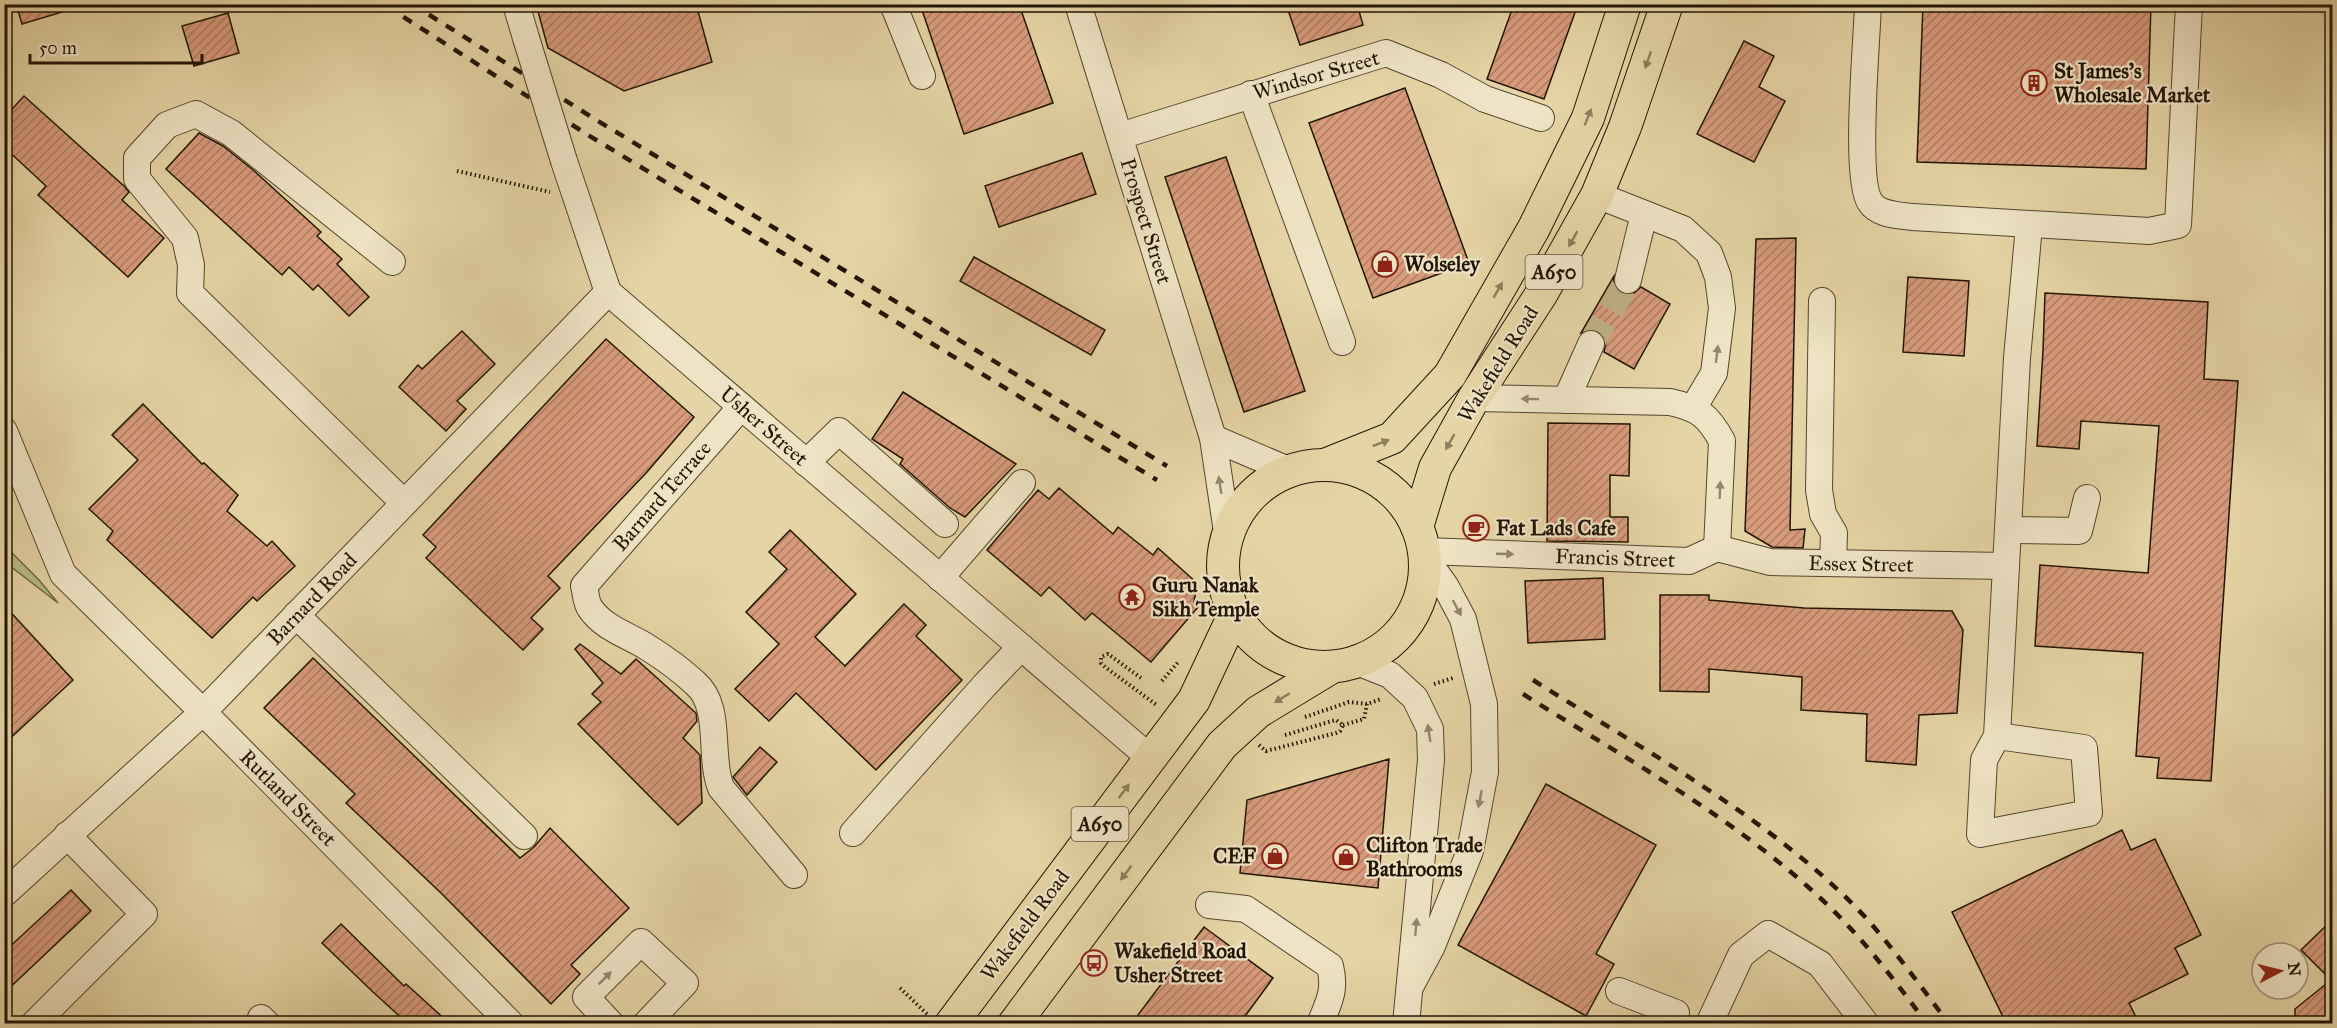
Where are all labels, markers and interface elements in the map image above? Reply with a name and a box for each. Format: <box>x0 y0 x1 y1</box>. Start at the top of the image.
scale bar <box>30 27 202 65</box>
text: 50 m <box>39 37 77 59</box>
street label: Windsor Street <box>1250 44 1383 105</box>
one-way arrow <box>1643 51 1653 69</box>
place label: St James's Wholesale Market <box>2054 58 2211 108</box>
building icon: St James's Wholesale Market <box>2019 68 2049 98</box>
one-way arrow <box>1584 108 1593 126</box>
street label: Prospect Street <box>1115 155 1178 288</box>
one-way arrow <box>1567 231 1578 247</box>
shop icon: Wolseley <box>1370 249 1400 279</box>
place label: Wolseley <box>1404 251 1481 277</box>
road number: A650 <box>1526 255 1582 289</box>
one-way arrow <box>1493 281 1503 298</box>
street label: Wakefield Road <box>1452 301 1544 427</box>
one-way arrow <box>1712 345 1721 364</box>
street label: Usher Street <box>714 381 814 472</box>
one-way arrow <box>1521 394 1540 404</box>
one-way arrow <box>1445 434 1455 451</box>
street label: Barnard Terrace <box>607 435 717 556</box>
one-way arrow <box>1373 438 1391 448</box>
one-way arrow <box>1215 476 1224 495</box>
one-way arrow <box>1715 480 1724 499</box>
cafe icon: Fat Lads Cafe <box>1461 513 1491 543</box>
place label: Fat Lads Cafe <box>1496 515 1616 541</box>
street label: Francis Street <box>1554 543 1676 573</box>
street label: Barnard Road <box>262 547 363 651</box>
one-way arrow <box>1495 550 1514 559</box>
street label: Essex Street <box>1808 550 1914 578</box>
place label: Guru Nanak Sikh Temple <box>1152 572 1260 622</box>
temple icon: Guru Nanak Sikh Temple <box>1117 582 1147 612</box>
one-way arrow <box>1452 600 1462 617</box>
one-way arrow <box>1274 692 1290 703</box>
one-way arrow <box>1424 723 1433 742</box>
street label: Rutland Street <box>234 744 342 852</box>
one-way arrow <box>1118 784 1130 800</box>
one-way arrow <box>1475 789 1484 808</box>
road number: A650 <box>1072 807 1128 841</box>
place label: Clifton Trade Bathrooms <box>1366 832 1483 882</box>
shop icon: CEF <box>1260 841 1290 871</box>
shop icon: Clifton Trade Bathrooms <box>1331 842 1361 872</box>
place label: CEF <box>1213 843 1256 869</box>
street label: Wakefield Road <box>975 864 1076 986</box>
one-way arrow <box>1120 865 1132 881</box>
one-way arrow <box>1411 918 1421 937</box>
place label: Wakefield Road Usher Street <box>1114 938 1247 988</box>
north arrow <box>2250 941 2310 1001</box>
bus stop icon: Wakefield Road Usher Street <box>1079 948 1109 978</box>
text: N <box>2284 961 2305 978</box>
one-way arrow <box>598 971 613 985</box>

